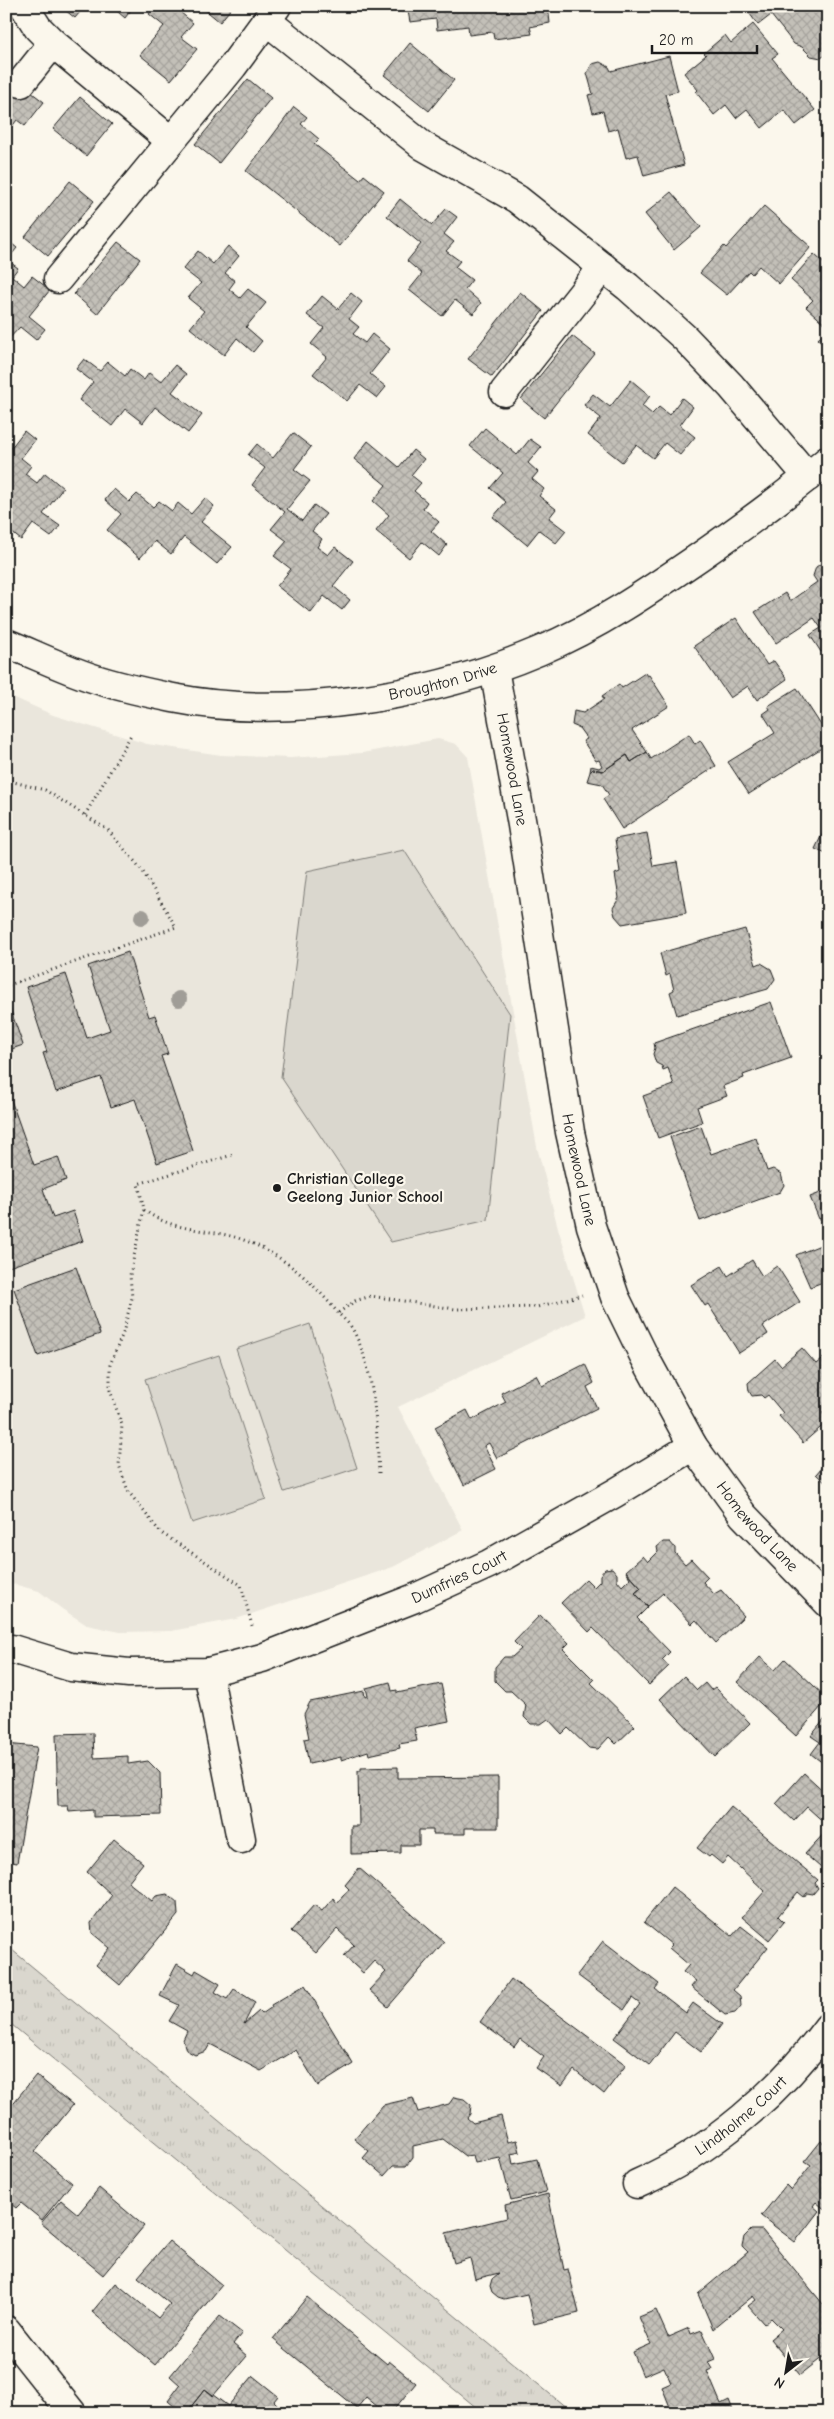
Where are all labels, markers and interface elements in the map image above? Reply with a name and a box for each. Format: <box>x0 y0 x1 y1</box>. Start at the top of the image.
scale bar <box>652 22 756 54</box>
text: 20 m <box>659 31 693 49</box>
street label: Broughton Drive <box>387 659 499 704</box>
street label: Homewood Lane <box>493 712 531 827</box>
street label: Homewood Lane <box>558 1112 600 1228</box>
place label: Christian College Geelong Junior School <box>287 1170 443 1206</box>
marker: Christian College Geelong Junior School <box>271 1182 283 1194</box>
street label: Homewood Lane <box>713 1478 802 1575</box>
street label: Dumfries Court <box>409 1547 510 1607</box>
street label: Lindholme Court <box>692 2072 791 2159</box>
north arrow <box>762 2346 812 2396</box>
text: N <box>771 2373 788 2392</box>

